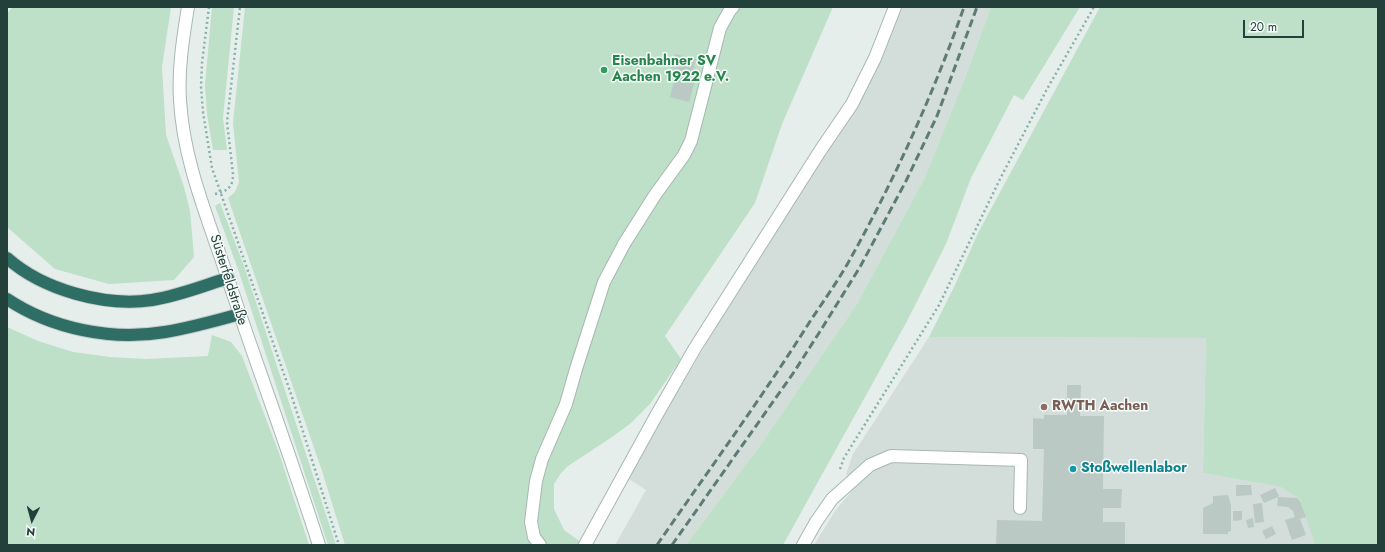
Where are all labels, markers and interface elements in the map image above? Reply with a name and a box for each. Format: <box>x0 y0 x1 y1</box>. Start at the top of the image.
scale bar <box>1245 12 1306 38</box>
text: 20 m <box>1250 18 1277 36</box>
place label: Eisenbahner SV Aachen 1922 e.V. <box>612 54 729 86</box>
marker: Eisenbahner SV Aachen 1922 e.V. <box>599 65 609 75</box>
street label: Süsterfeldstraße <box>205 233 251 327</box>
place label: RWTH Aachen <box>1052 399 1148 415</box>
marker: RWTH Aachen <box>1039 402 1049 412</box>
place label: Stoßwellenlabor <box>1081 461 1187 477</box>
marker: Stoßwellenlabor <box>1068 464 1078 474</box>
north arrow <box>12 500 52 540</box>
text: N <box>26 524 36 540</box>

